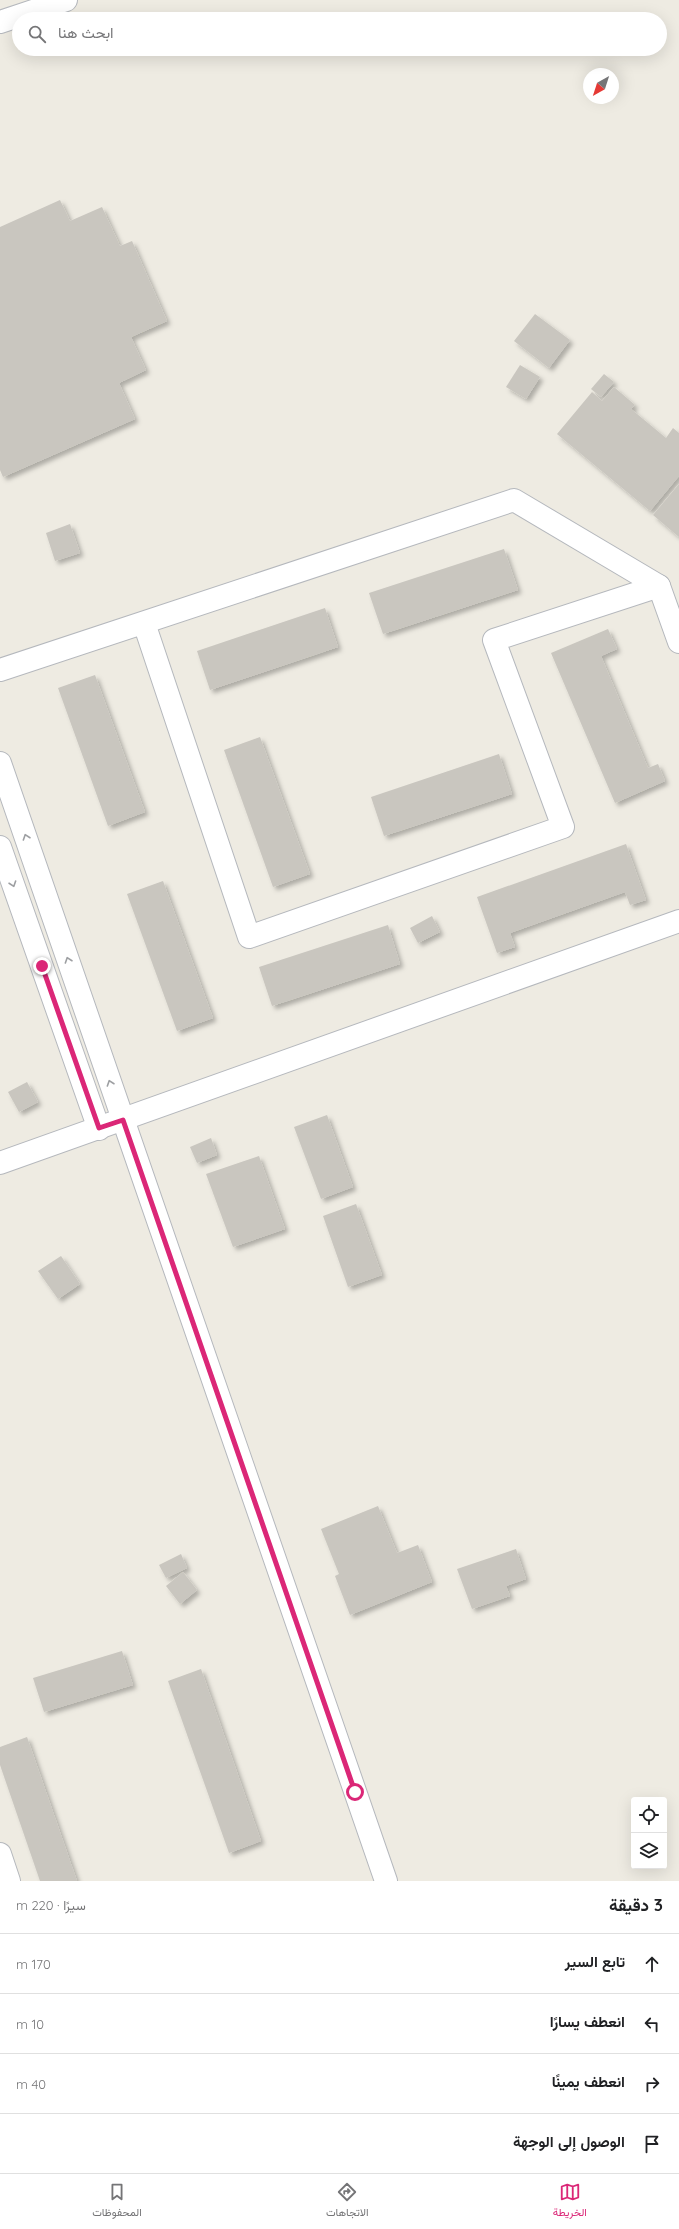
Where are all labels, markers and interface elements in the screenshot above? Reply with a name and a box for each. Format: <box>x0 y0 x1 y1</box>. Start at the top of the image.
search box <box>12 12 667 56</box>
icon: search <box>26 23 48 45</box>
text: ابحث هنا <box>58 23 114 42</box>
north arrow <box>583 68 619 104</box>
one-way arrow <box>22 834 30 841</box>
one-way arrow <box>8 880 17 887</box>
route end <box>33 957 51 975</box>
one-way arrow <box>64 957 73 964</box>
one-way arrow <box>107 1080 115 1087</box>
route start <box>346 1783 364 1801</box>
map controls <box>631 1797 667 1869</box>
button: locate <box>631 1797 667 1833</box>
button: layers <box>631 1833 667 1869</box>
text: 3 دقيقة <box>609 1894 663 1915</box>
text: سيرًا · 220 m <box>16 1897 86 1913</box>
text: تابع السير <box>565 1952 625 1971</box>
icon: ahead <box>641 1953 663 1975</box>
text: 170 m <box>16 1956 51 1972</box>
text: انعطف يسارًا <box>550 2012 625 2031</box>
icon: left <box>641 2013 663 2035</box>
text: 10 m <box>16 2016 44 2032</box>
text: انعطف يمينًا <box>552 2072 625 2091</box>
icon: right <box>641 2073 663 2095</box>
text: 40 m <box>16 2076 46 2092</box>
text: الوصول إلى الوجهة <box>513 2132 625 2151</box>
icon: arrive <box>641 2133 663 2155</box>
tab: المحفوظات <box>92 2181 142 2222</box>
tab: الاتجاهات <box>326 2181 369 2222</box>
tab: الخريطة <box>553 2181 587 2222</box>

